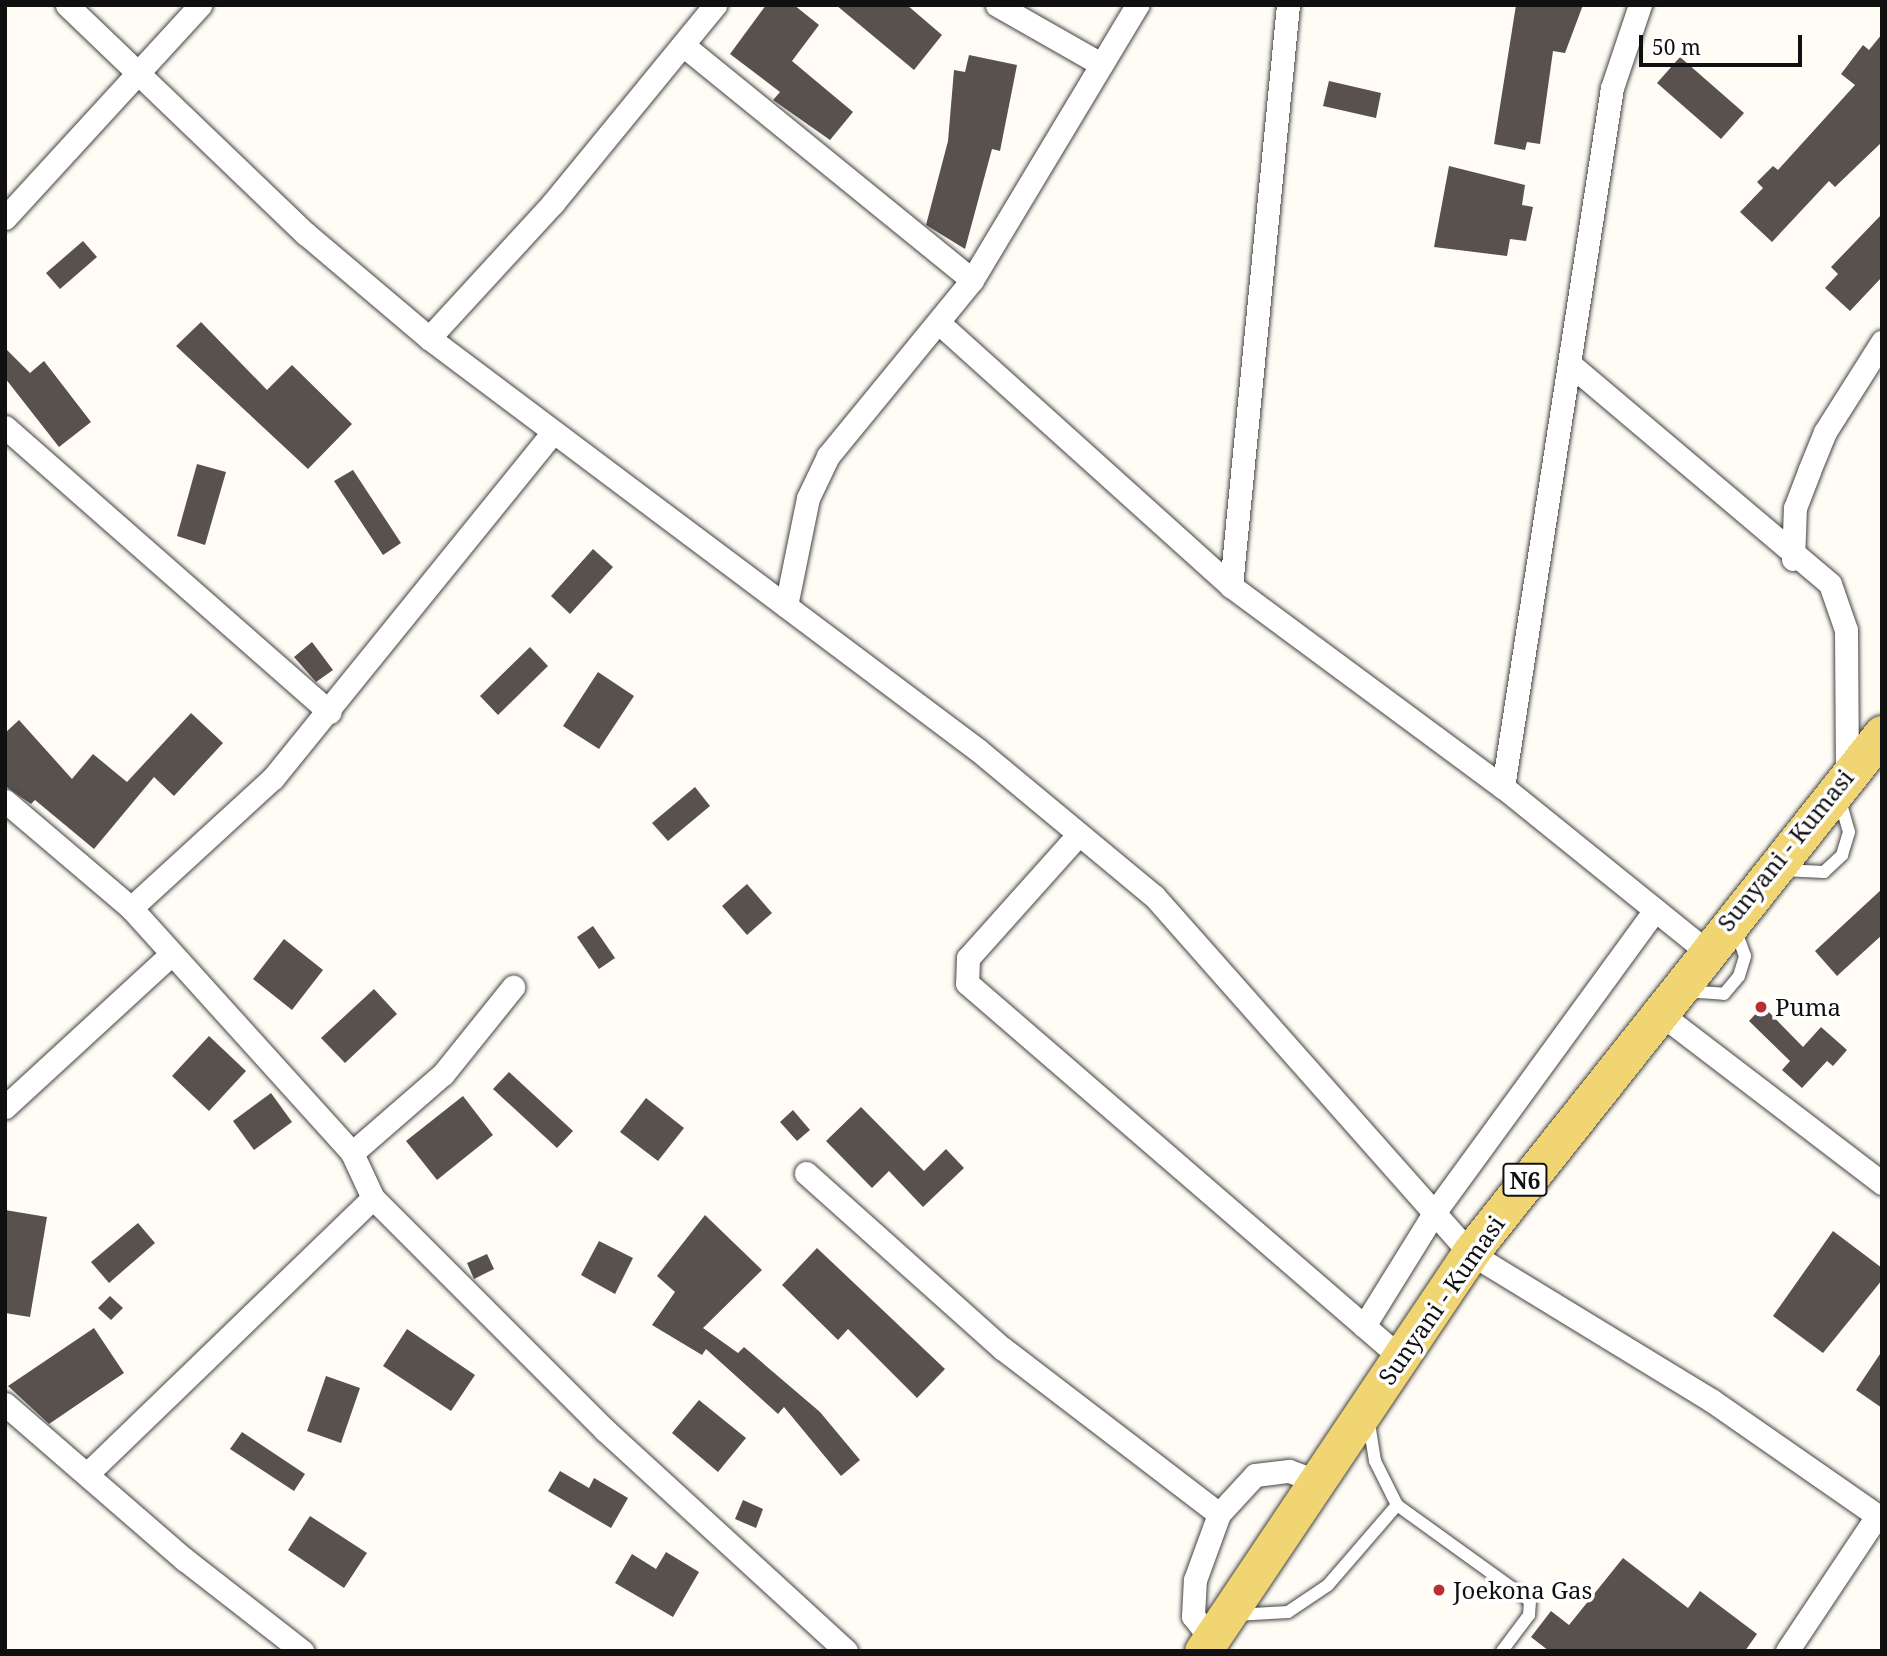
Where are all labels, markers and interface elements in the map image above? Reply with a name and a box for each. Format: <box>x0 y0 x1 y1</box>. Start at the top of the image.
scale bar <box>1642 21 1805 65</box>
text: 50 m <box>1652 33 1701 61</box>
street label: Sunyani - Kumasi <box>1711 763 1859 937</box>
place label: Puma <box>1775 993 1841 1021</box>
marker: Puma <box>1753 999 1769 1015</box>
road number: N6 <box>1502 1161 1548 1200</box>
street label: Sunyani - Kumasi <box>1372 1210 1510 1390</box>
place label: Joekona Gas <box>1453 1576 1592 1604</box>
marker: Joekona Gas <box>1431 1582 1447 1598</box>

